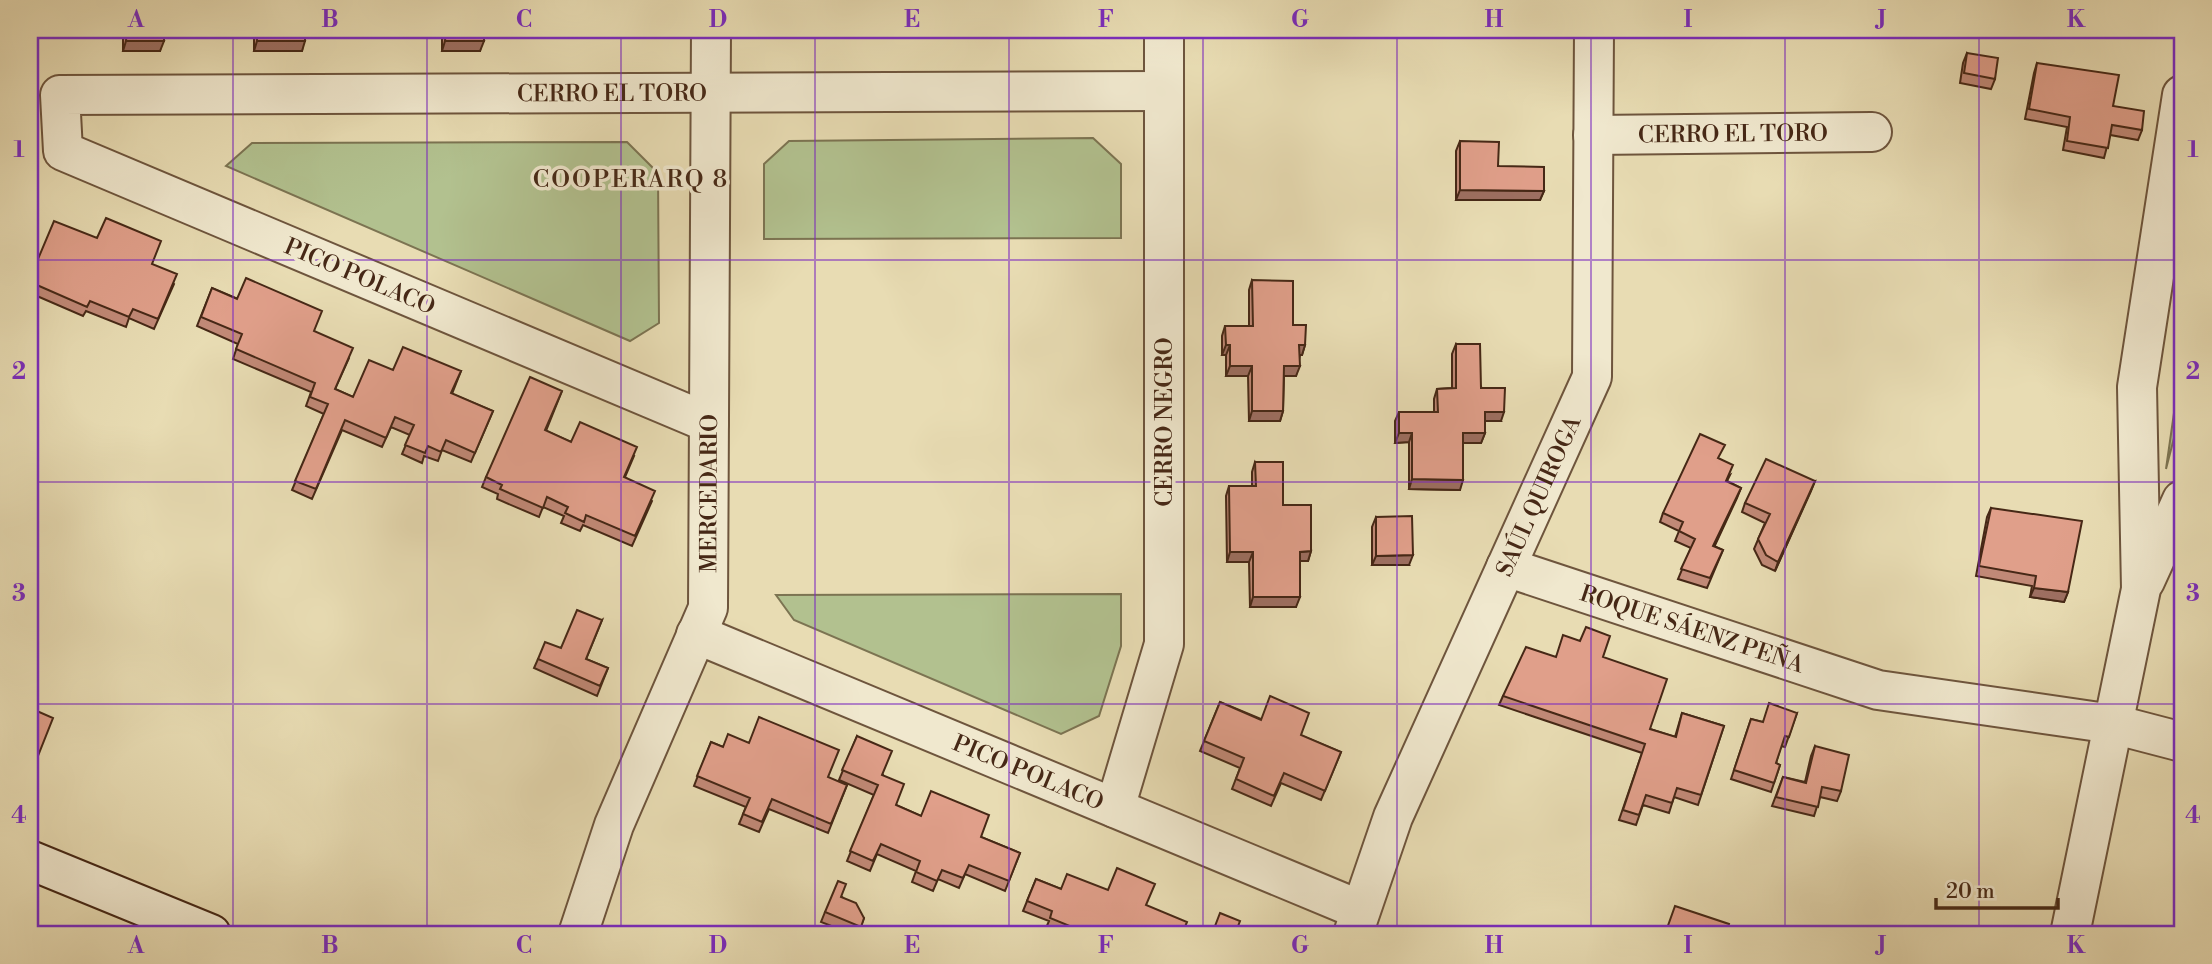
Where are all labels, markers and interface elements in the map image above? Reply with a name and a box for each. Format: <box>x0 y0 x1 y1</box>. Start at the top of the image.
text: A <box>127 6 145 34</box>
text: B <box>321 6 339 34</box>
text: C <box>516 6 532 34</box>
text: D <box>709 6 727 34</box>
text: E <box>904 6 920 34</box>
text: F <box>1098 6 1114 34</box>
text: G <box>1291 6 1309 34</box>
text: H <box>1485 6 1504 34</box>
text: I <box>1684 6 1693 34</box>
text: J <box>1875 6 1887 34</box>
text: K <box>2067 6 2086 34</box>
street label: CERRO EL TORO <box>517 80 707 108</box>
street label: CERRO EL TORO <box>1638 119 1828 150</box>
text: 1 <box>13 136 25 164</box>
text: 1 <box>2187 136 2199 164</box>
district label: COOPERARQ 8 <box>533 165 729 195</box>
street label: PICO POLACO <box>280 233 439 321</box>
street label: CERRO NEGRO <box>1151 337 1179 507</box>
text: 2 <box>12 358 26 386</box>
text: 2 <box>2186 358 2200 386</box>
street label: SAÚL QUIROGA <box>1491 411 1588 581</box>
street label: MERCEDARIO <box>695 414 724 573</box>
street label: ROQUE SÁENZ PEÑA <box>1576 579 1808 680</box>
text: 3 <box>12 580 26 608</box>
text: 3 <box>2186 580 2200 608</box>
street label: PICO POLACO <box>948 729 1108 817</box>
text: 4 <box>11 802 27 830</box>
text: 4 <box>2185 802 2201 830</box>
scale bar <box>1936 866 2058 910</box>
text: 20 m <box>1946 879 1995 905</box>
text: A <box>127 932 145 960</box>
text: B <box>321 932 339 960</box>
text: C <box>516 932 532 960</box>
text: D <box>709 932 727 960</box>
text: E <box>904 932 920 960</box>
text: F <box>1098 932 1114 960</box>
text: G <box>1291 932 1309 960</box>
text: H <box>1485 932 1504 960</box>
text: I <box>1684 932 1693 960</box>
text: J <box>1875 932 1887 960</box>
text: K <box>2067 932 2086 960</box>

